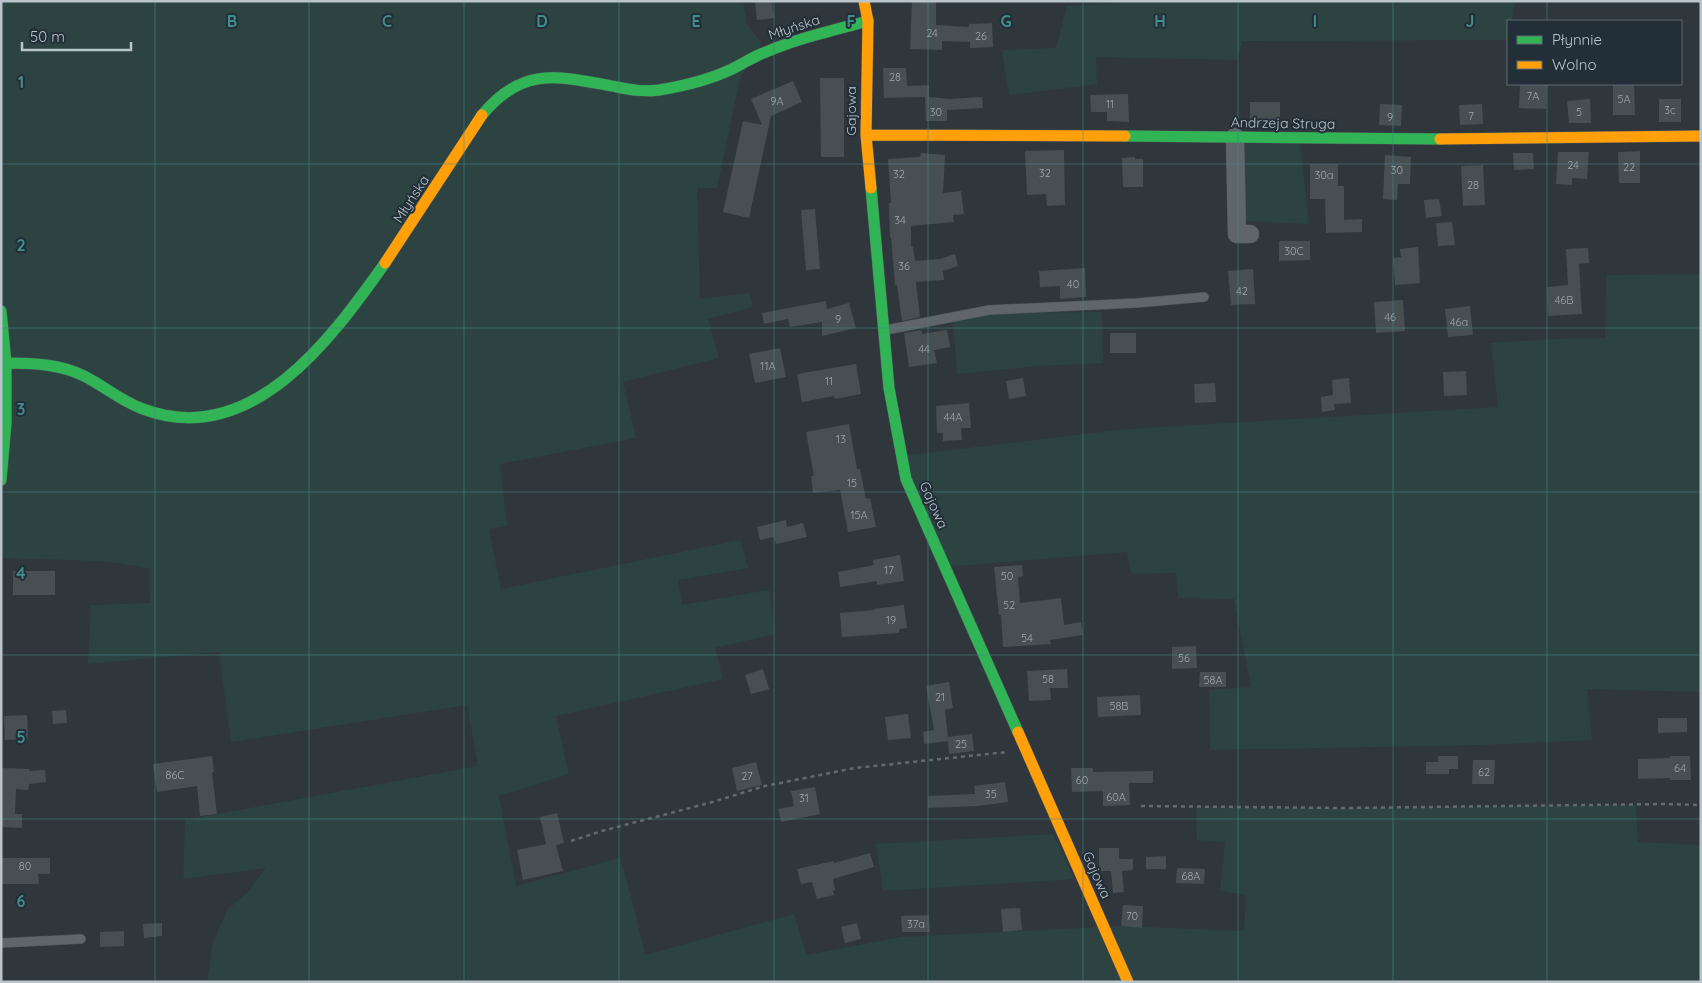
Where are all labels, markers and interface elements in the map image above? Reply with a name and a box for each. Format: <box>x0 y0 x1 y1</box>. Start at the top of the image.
street label: Młyńska <box>766 10 822 44</box>
text: B <box>227 11 237 31</box>
text: C <box>382 11 392 31</box>
text: D <box>536 11 548 31</box>
text: E <box>691 11 701 31</box>
text: F <box>847 11 856 31</box>
text: G <box>1000 11 1012 31</box>
text: H <box>1154 11 1166 31</box>
text: I <box>1313 11 1317 31</box>
text: J <box>1466 11 1474 31</box>
scale bar <box>22 20 131 52</box>
legend <box>1507 20 1682 85</box>
house number: 24 <box>926 26 938 40</box>
text: 50 m <box>30 27 65 46</box>
house number: 26 <box>975 29 987 43</box>
text: Płynnie <box>1552 30 1602 49</box>
text: Wolno <box>1552 55 1597 74</box>
house number: 28 <box>889 70 901 84</box>
text: 1 <box>18 72 24 92</box>
street label: Gajowa <box>842 86 860 136</box>
house number: 7A <box>1527 89 1539 103</box>
house number: 5A <box>1617 92 1631 106</box>
house number: 9A <box>770 94 784 108</box>
house number: 11 <box>1106 97 1114 111</box>
house number: 3c <box>1664 103 1676 117</box>
house number: 30 <box>930 105 942 119</box>
house number: 5 <box>1576 105 1582 119</box>
house number: 7 <box>1468 109 1474 123</box>
house number: 9 <box>1387 110 1393 124</box>
street label: Andrzeja Struga <box>1231 113 1335 133</box>
house number: 24 <box>1567 158 1579 172</box>
house number: 22 <box>1623 160 1635 174</box>
house number: 30 <box>1391 163 1403 177</box>
house number: 32 <box>1039 166 1051 180</box>
house number: 32 <box>893 167 905 181</box>
house number: 30a <box>1315 168 1333 182</box>
street label: Młyńska <box>389 172 433 226</box>
house number: 28 <box>1467 178 1479 192</box>
house number: 34 <box>894 213 906 227</box>
text: 2 <box>16 235 26 255</box>
house number: 30C <box>1284 244 1304 258</box>
house number: 36 <box>898 259 910 273</box>
house number: 40 <box>1067 277 1079 291</box>
house number: 42 <box>1236 284 1248 298</box>
house number: 46B <box>1555 293 1573 307</box>
house number: 46 <box>1384 310 1396 324</box>
house number: 9 <box>835 312 841 326</box>
house number: 46a <box>1450 315 1468 329</box>
house number: 44 <box>918 342 930 356</box>
house number: 11A <box>760 359 776 373</box>
house number: 11 <box>825 374 833 388</box>
text: 3 <box>17 399 25 419</box>
house number: 44A <box>944 410 962 424</box>
house number: 13 <box>836 432 846 446</box>
house number: 15 <box>847 476 857 490</box>
street label: Gajowa <box>916 479 952 531</box>
house number: 15A <box>850 508 868 522</box>
text: 4 <box>16 563 26 583</box>
house number: 17 <box>884 563 894 577</box>
house number: 50 <box>1001 569 1013 583</box>
house number: 52 <box>1003 598 1015 612</box>
house number: 19 <box>886 613 896 627</box>
house number: 54 <box>1021 631 1033 645</box>
house number: 56 <box>1178 651 1190 665</box>
house number: 58 <box>1042 672 1054 686</box>
house number: 58A <box>1203 673 1223 687</box>
house number: 21 <box>935 690 945 704</box>
house number: 58B <box>1109 699 1129 713</box>
text: 5 <box>16 727 26 747</box>
house number: 25 <box>955 737 967 751</box>
house number: 64 <box>1674 761 1686 775</box>
house number: 62 <box>1478 765 1490 779</box>
house number: 86C <box>165 768 185 782</box>
house number: 27 <box>741 769 753 783</box>
house number: 60 <box>1076 773 1088 787</box>
house number: 35 <box>985 787 997 801</box>
house number: 60A <box>1106 790 1126 804</box>
house number: 31 <box>799 791 809 805</box>
street label: Gajowa <box>1079 849 1115 901</box>
house number: 80 <box>19 859 31 873</box>
house number: 68A <box>1182 869 1200 883</box>
text: 6 <box>17 891 26 911</box>
house number: 70 <box>1126 909 1138 923</box>
house number: 37a <box>907 917 925 931</box>

